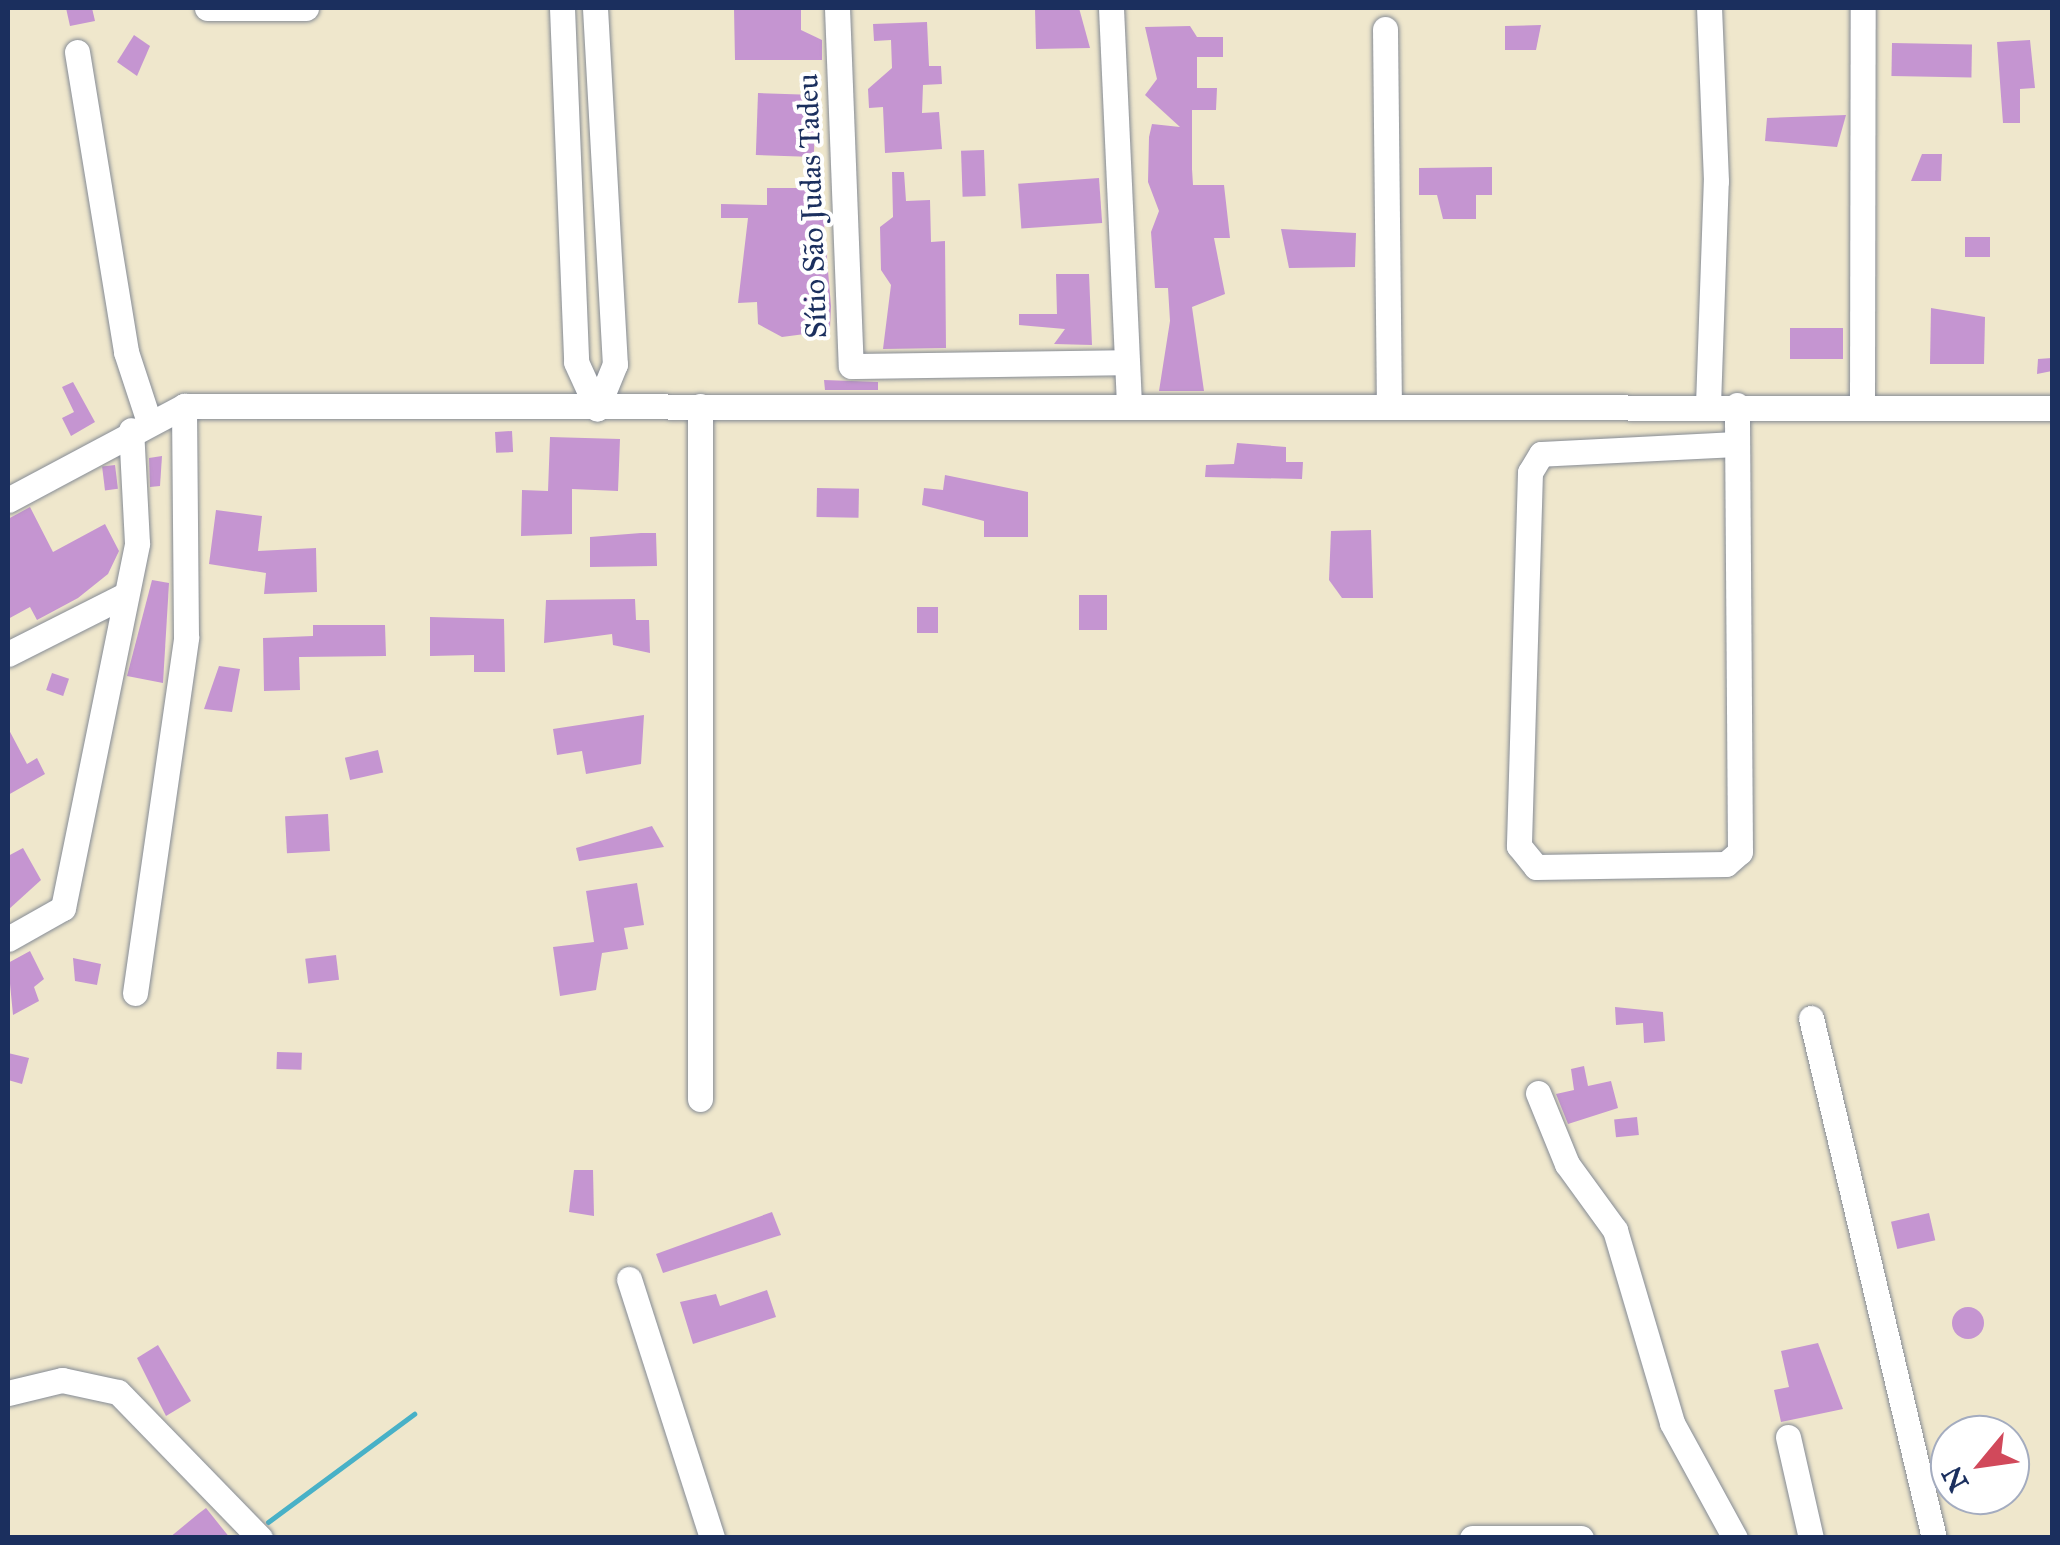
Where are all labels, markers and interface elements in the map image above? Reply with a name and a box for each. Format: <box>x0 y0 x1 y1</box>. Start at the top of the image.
street label: Sítio São Judas Tadeu <box>789 73 835 339</box>
north arrow <box>1930 1415 2030 1515</box>
text: N <box>1934 1460 1976 1498</box>

